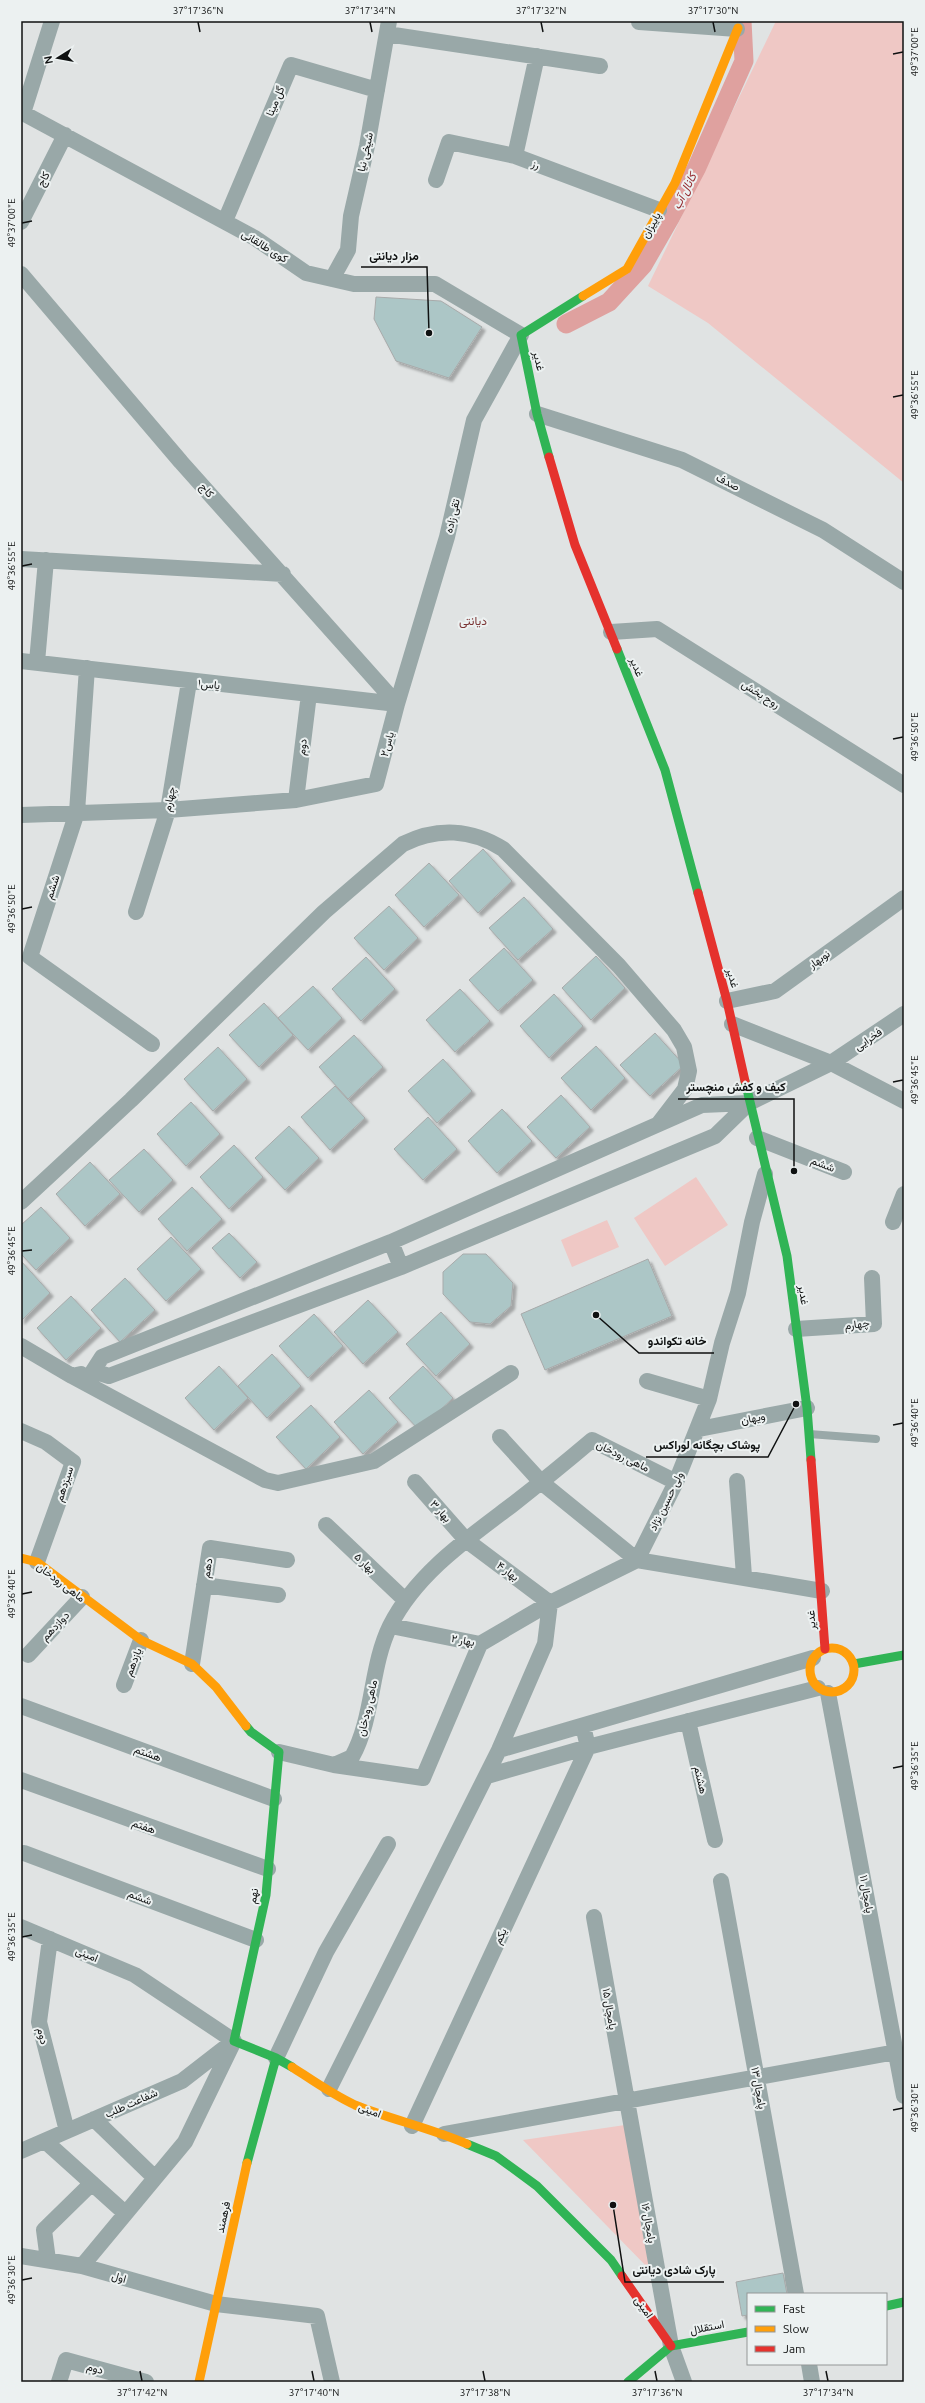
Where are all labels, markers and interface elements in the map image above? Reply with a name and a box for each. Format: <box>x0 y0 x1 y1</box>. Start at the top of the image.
text: 37°17'36"N <box>173 5 223 16</box>
text: 37°17'34"N <box>345 5 395 16</box>
text: 37°17'32"N <box>516 5 566 16</box>
text: 37°17'30"N <box>688 5 738 16</box>
text: 49°37'00"E <box>909 27 920 77</box>
north arrow <box>38 38 78 78</box>
text: N <box>42 55 55 65</box>
street label: گل مینا <box>263 84 288 118</box>
street label: شیخی نیا <box>355 131 376 173</box>
street label: رز <box>529 157 542 172</box>
water label: کانال آب <box>669 168 701 212</box>
street label: کاج <box>34 169 54 189</box>
text: 49°37'00"E <box>6 198 17 248</box>
street label: پاییزان <box>639 210 665 241</box>
street label: کوی طالقانی <box>239 227 290 266</box>
callout: مزار دیانتی <box>361 243 427 267</box>
text: مزار دیانتی <box>369 249 419 264</box>
street label: غدیر <box>530 349 547 372</box>
text: 49°36'55"E <box>909 370 920 420</box>
street label: صدف <box>714 471 742 493</box>
street label: کاج <box>196 480 217 501</box>
street label: تقی زاده <box>442 497 463 534</box>
text: 49°36'55"E <box>6 541 17 591</box>
district label: دیانتی <box>459 614 487 629</box>
street label: غدیر <box>627 655 646 679</box>
street label: یاس۱ <box>197 677 221 692</box>
street label: روح بخش <box>739 678 782 712</box>
text: 49°36'50"E <box>909 712 920 762</box>
street label: یاس۲ <box>378 730 397 758</box>
street label: دوم <box>295 738 311 756</box>
street label: چهارم <box>161 785 179 813</box>
street label: ششم <box>42 873 64 901</box>
text: 49°36'50"E <box>6 884 17 934</box>
street label: نوبهار <box>805 947 833 972</box>
street label: غدیر <box>723 966 741 990</box>
street label: فخرایی <box>852 1025 885 1053</box>
text: 49°36'45"E <box>909 1055 920 1105</box>
callout: کیف و کفش منچستر <box>678 1075 794 1099</box>
text: کیف و کفش منچستر <box>685 1080 786 1095</box>
street label: ششم <box>808 1154 837 1176</box>
text: 49°36'45"E <box>6 1226 17 1276</box>
street label: غدیر <box>796 1284 811 1306</box>
street label: چهارم <box>844 1317 870 1333</box>
callout: خانه تکواندو <box>639 1329 714 1353</box>
text: خانه تکواندو <box>648 1334 706 1349</box>
text: 49°36'40"E <box>909 1398 920 1448</box>
street label: ویهان <box>740 1410 767 1427</box>
callout: پوشاک بچگانه لوراکس <box>646 1433 768 1457</box>
street label: ماهی رودخان <box>594 1438 652 1475</box>
text: پوشاک بچگانه لوراکس <box>654 1438 760 1453</box>
street label: سیزدهم <box>53 1465 77 1504</box>
street label: ولی حسین نژاد <box>647 1470 686 1533</box>
street label: بهار ۳ <box>427 1498 454 1525</box>
street label: بهار ۵ <box>351 1550 378 1577</box>
street label: دهم <box>200 1557 216 1579</box>
street label: بهار ۴ <box>494 1559 521 1584</box>
street label: ماهی رودخان <box>34 1560 88 1605</box>
text: 49°36'40"E <box>6 1569 17 1619</box>
street label: دوازدهم <box>39 1609 73 1644</box>
street label: غدیر <box>804 1610 819 1631</box>
street label: بهار ۲ <box>450 1632 476 1649</box>
street label: یازدهم <box>122 1646 146 1678</box>
street label: ماهی رودخان <box>355 1679 380 1738</box>
text: 49°36'35"E <box>909 1741 920 1791</box>
street label: هشتم <box>132 1743 163 1765</box>
street label: هشتم <box>690 1765 710 1796</box>
street label: هفتم <box>130 1816 158 1838</box>
street label: پامچال ۱۱ <box>856 1874 876 1914</box>
street label: ششم <box>125 1887 154 1909</box>
street label: نهم <box>246 1887 262 1905</box>
text: 49°36'35"E <box>6 1912 17 1962</box>
street label: یکم <box>491 1926 511 1947</box>
street label: امینی <box>74 1944 100 1965</box>
street label: پامچال ۱۵ <box>598 1987 620 2031</box>
street label: دوم <box>33 2026 51 2046</box>
street label: پامچال ۱۳ <box>747 2066 769 2110</box>
text: 49°36'30"E <box>909 2083 920 2133</box>
street label: شفاعت طلب <box>103 2086 160 2121</box>
street label: امینی <box>357 2100 383 2121</box>
street label: فرهمند <box>214 2200 233 2234</box>
street label: پامچال ۱۶ <box>638 2202 658 2244</box>
text: 49°36'30"E <box>6 2255 17 2305</box>
callout: پارک شادی دیانتی <box>625 2258 724 2282</box>
text: پارک شادی دیانتی <box>632 2263 716 2278</box>
street label: اول <box>110 2269 128 2286</box>
legend <box>747 2293 887 2365</box>
street label: امینی <box>632 2294 656 2321</box>
text: Fast <box>783 2302 805 2315</box>
street label: استقلال <box>689 2318 725 2337</box>
text: Slow <box>783 2322 809 2335</box>
text: Jam <box>783 2342 805 2355</box>
street label: دوم <box>85 2360 105 2378</box>
text: 37°17'42"N <box>117 2387 167 2398</box>
text: 37°17'40"N <box>289 2387 339 2398</box>
text: 37°17'38"N <box>460 2387 510 2398</box>
text: 37°17'36"N <box>632 2387 682 2398</box>
text: 37°17'34"N <box>803 2387 853 2398</box>

